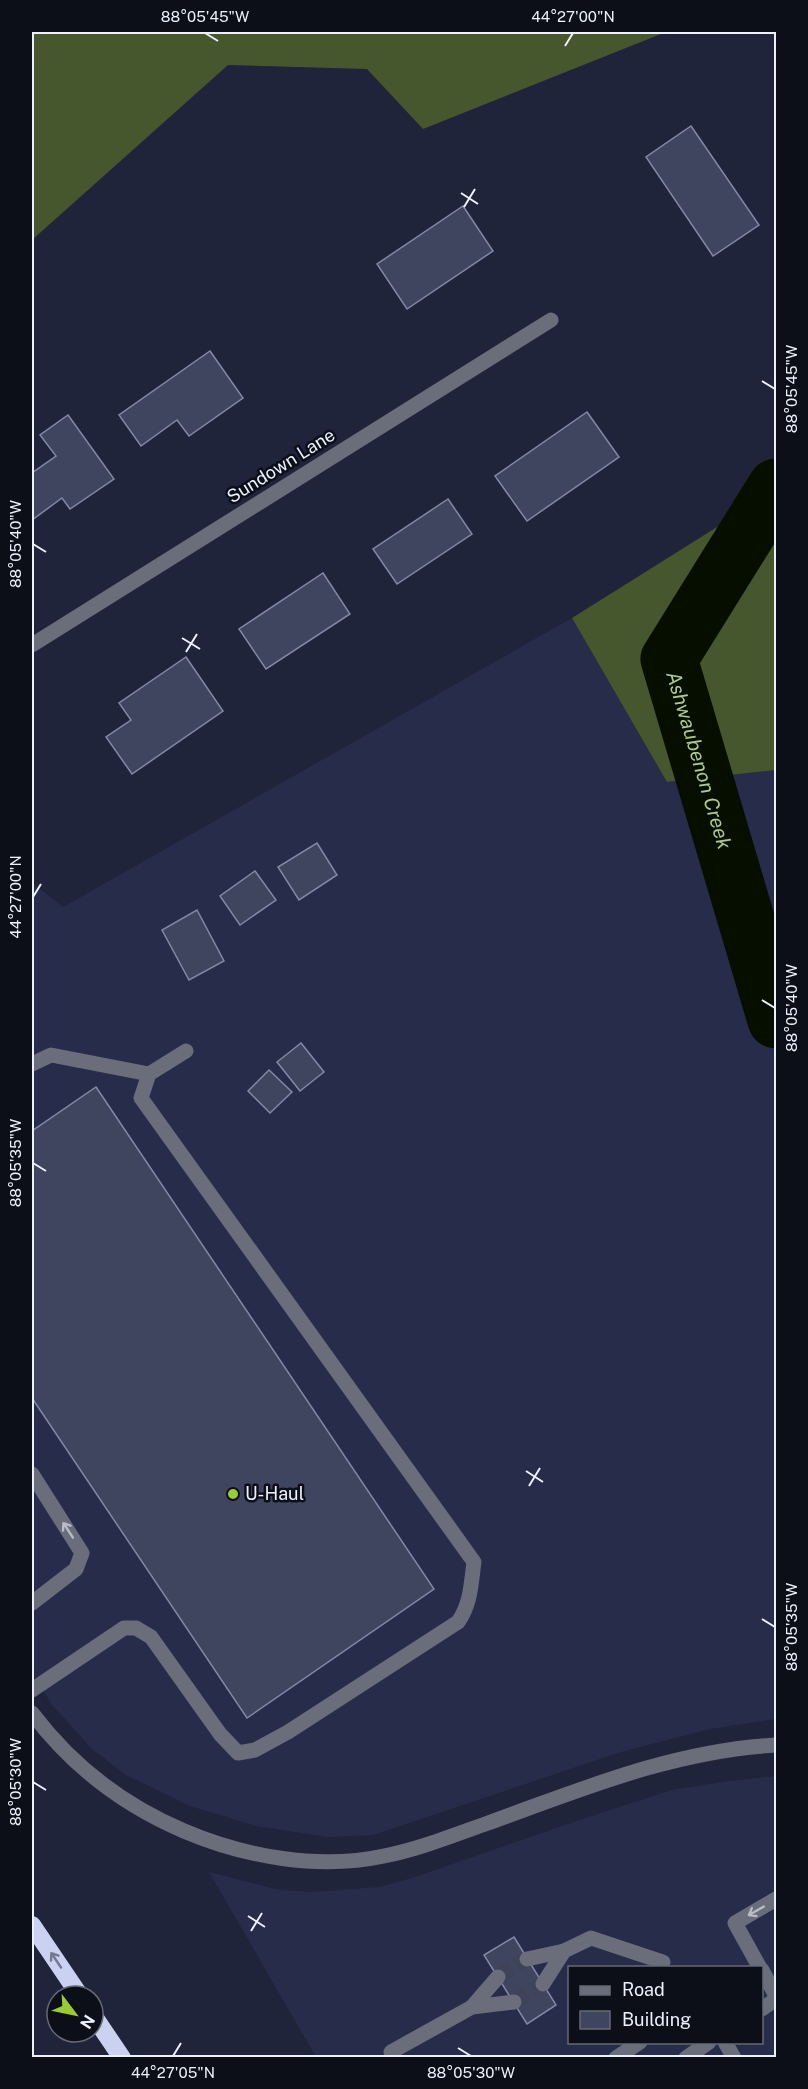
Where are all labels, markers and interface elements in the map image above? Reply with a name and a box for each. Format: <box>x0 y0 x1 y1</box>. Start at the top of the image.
text: 88°05'45"W <box>161 8 249 25</box>
text: 44°27'00"N <box>531 8 615 25</box>
text: 88°05'45"W <box>783 345 800 433</box>
street label: Sundown Lane <box>223 424 339 507</box>
text: 88°05'40"W <box>7 500 24 588</box>
water label: Ashwaubenon Creek <box>661 668 737 852</box>
text: 44°27'00"N <box>7 855 24 939</box>
text: 88°05'40"W <box>783 964 800 1052</box>
text: 88°05'35"W <box>7 1119 24 1207</box>
place label: U-Haul <box>245 1483 304 1504</box>
marker: U-Haul <box>226 1487 240 1501</box>
one-way arrow <box>61 1522 73 1539</box>
text: 88°05'35"W <box>783 1583 800 1671</box>
text: 88°05'30"W <box>7 1738 24 1826</box>
one-way arrow <box>748 1905 765 1917</box>
one-way arrow <box>50 1953 62 1969</box>
legend <box>568 1966 763 2044</box>
text: Road <box>622 1979 665 2000</box>
north arrow <box>45 1984 105 2044</box>
text: Building <box>622 2009 691 2030</box>
text: N <box>76 2011 99 2032</box>
text: 44°27'05"N <box>131 2064 215 2081</box>
text: 88°05'30"W <box>427 2064 515 2081</box>

